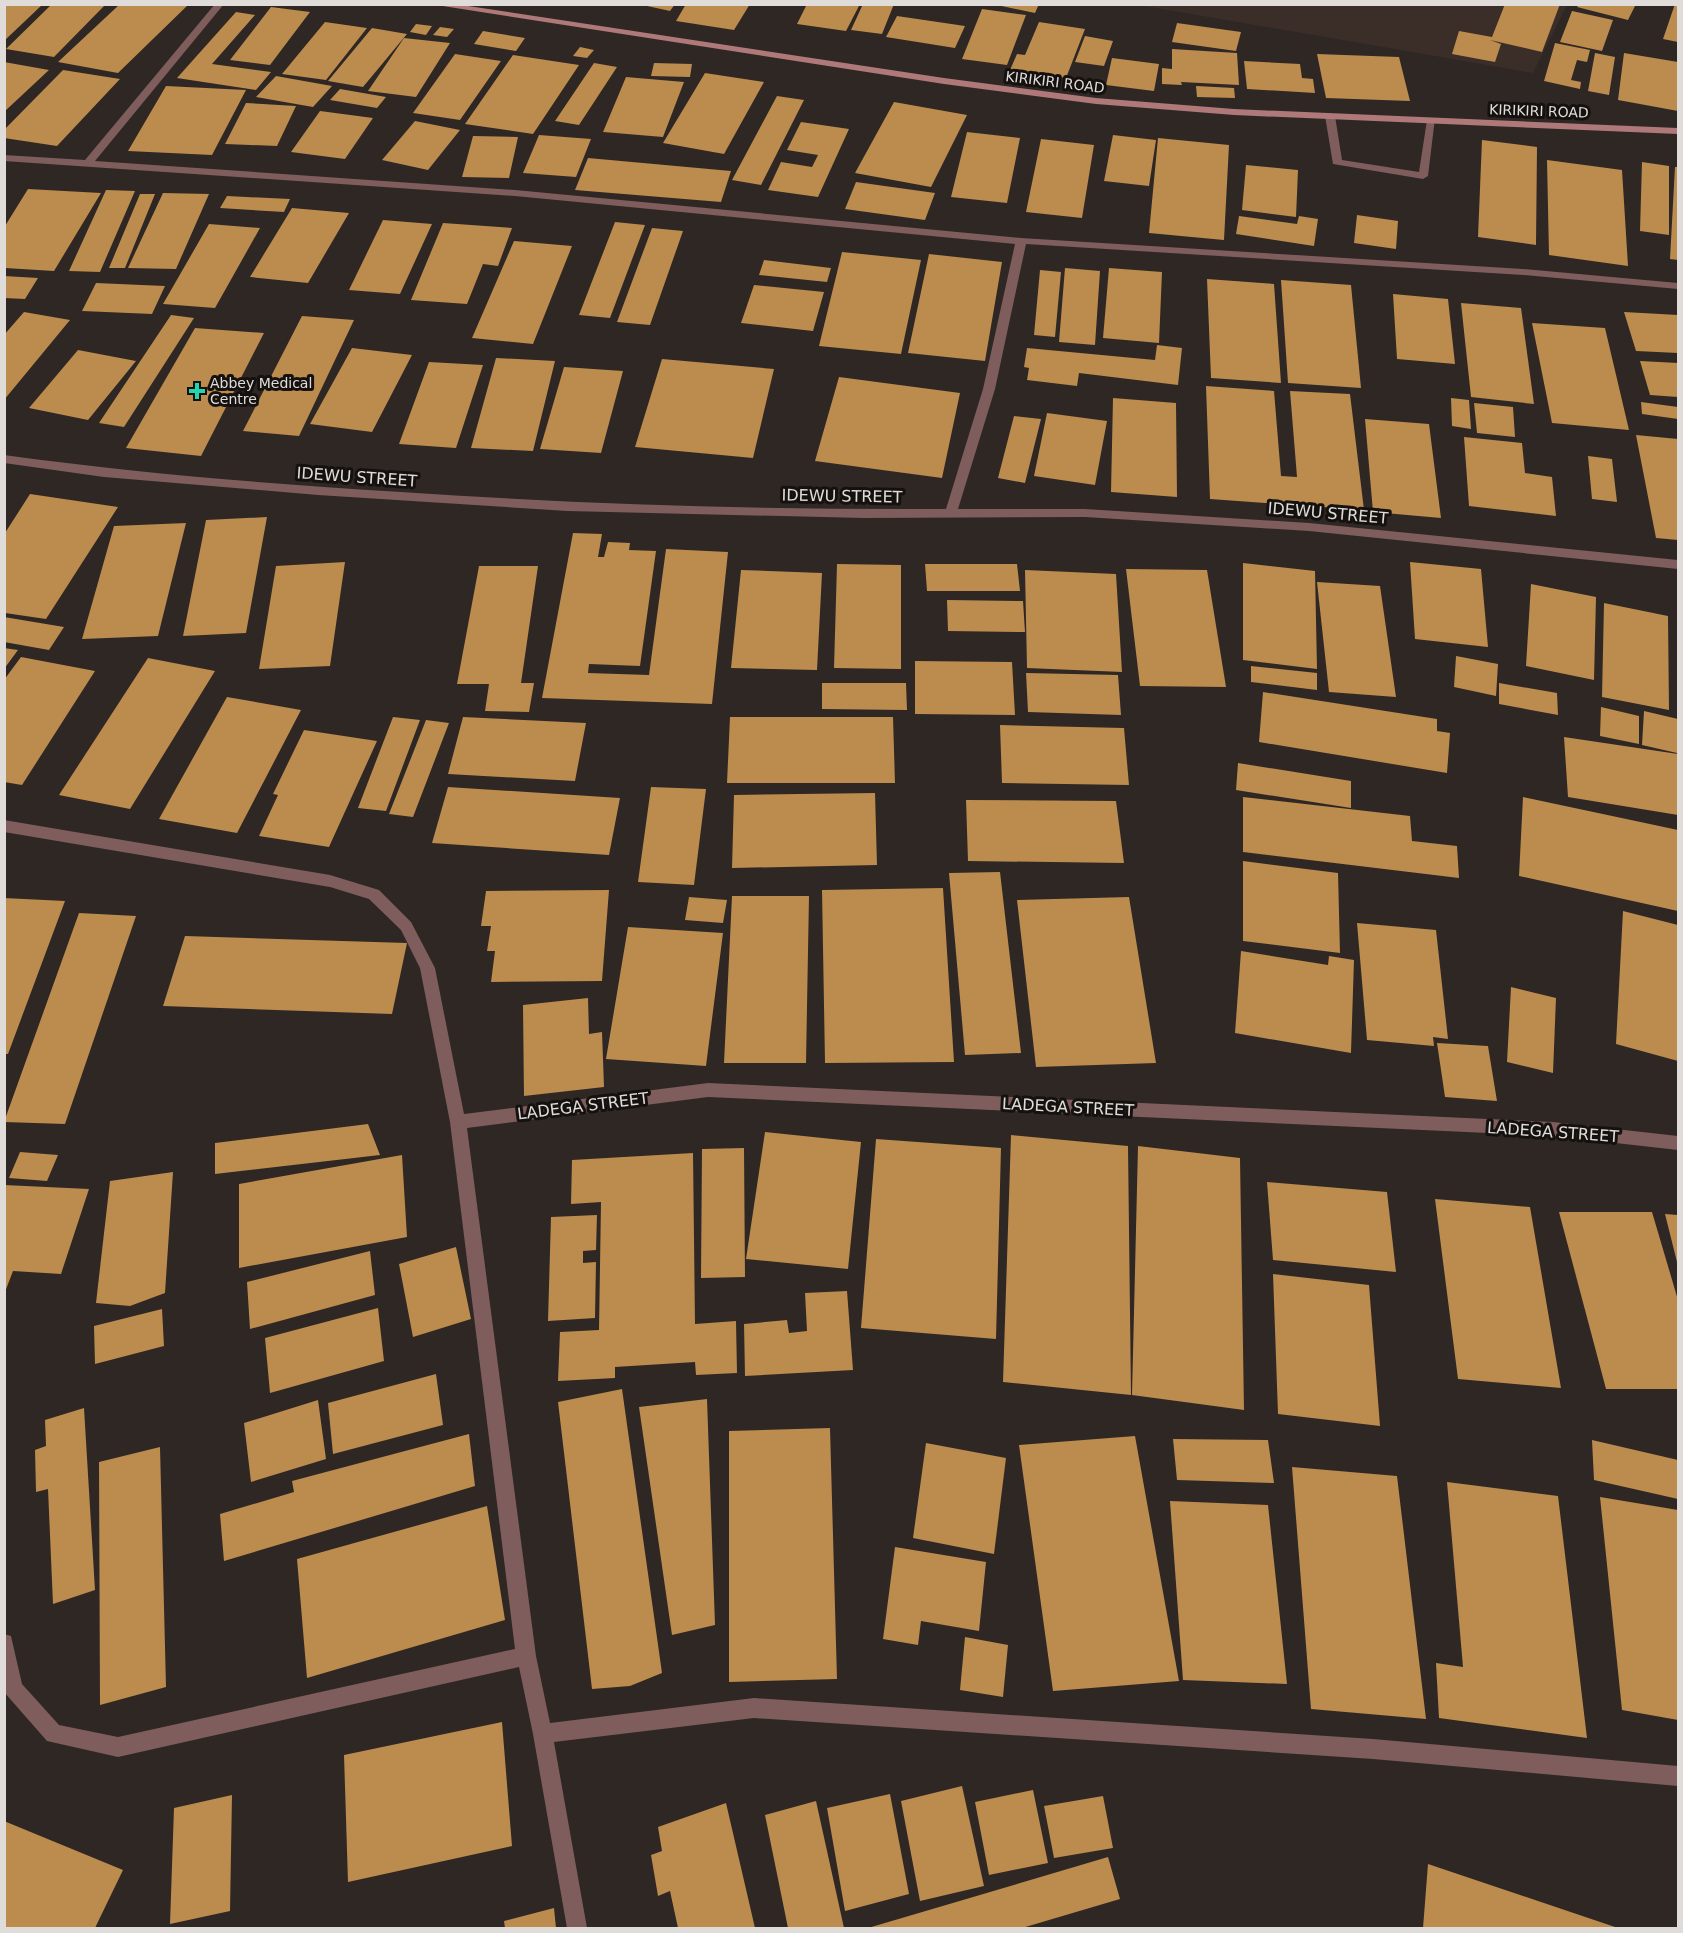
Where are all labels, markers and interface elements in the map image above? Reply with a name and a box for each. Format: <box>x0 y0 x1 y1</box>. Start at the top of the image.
street label: KIRIKIRI ROAD <box>1005 68 1105 96</box>
street label: KIRIKIRI ROAD <box>1489 101 1589 121</box>
place label: Abbey Medical Centre <box>210 375 312 407</box>
marker: Abbey Medical Centre <box>188 382 206 400</box>
street label: IDEWU STREET <box>296 463 418 491</box>
street label: IDEWU STREET <box>781 485 903 507</box>
street label: IDEWU STREET <box>1267 498 1389 528</box>
street label: LADEGA STREET <box>516 1088 650 1123</box>
street label: LADEGA STREET <box>1002 1094 1135 1120</box>
street label: LADEGA STREET <box>1486 1118 1620 1146</box>

